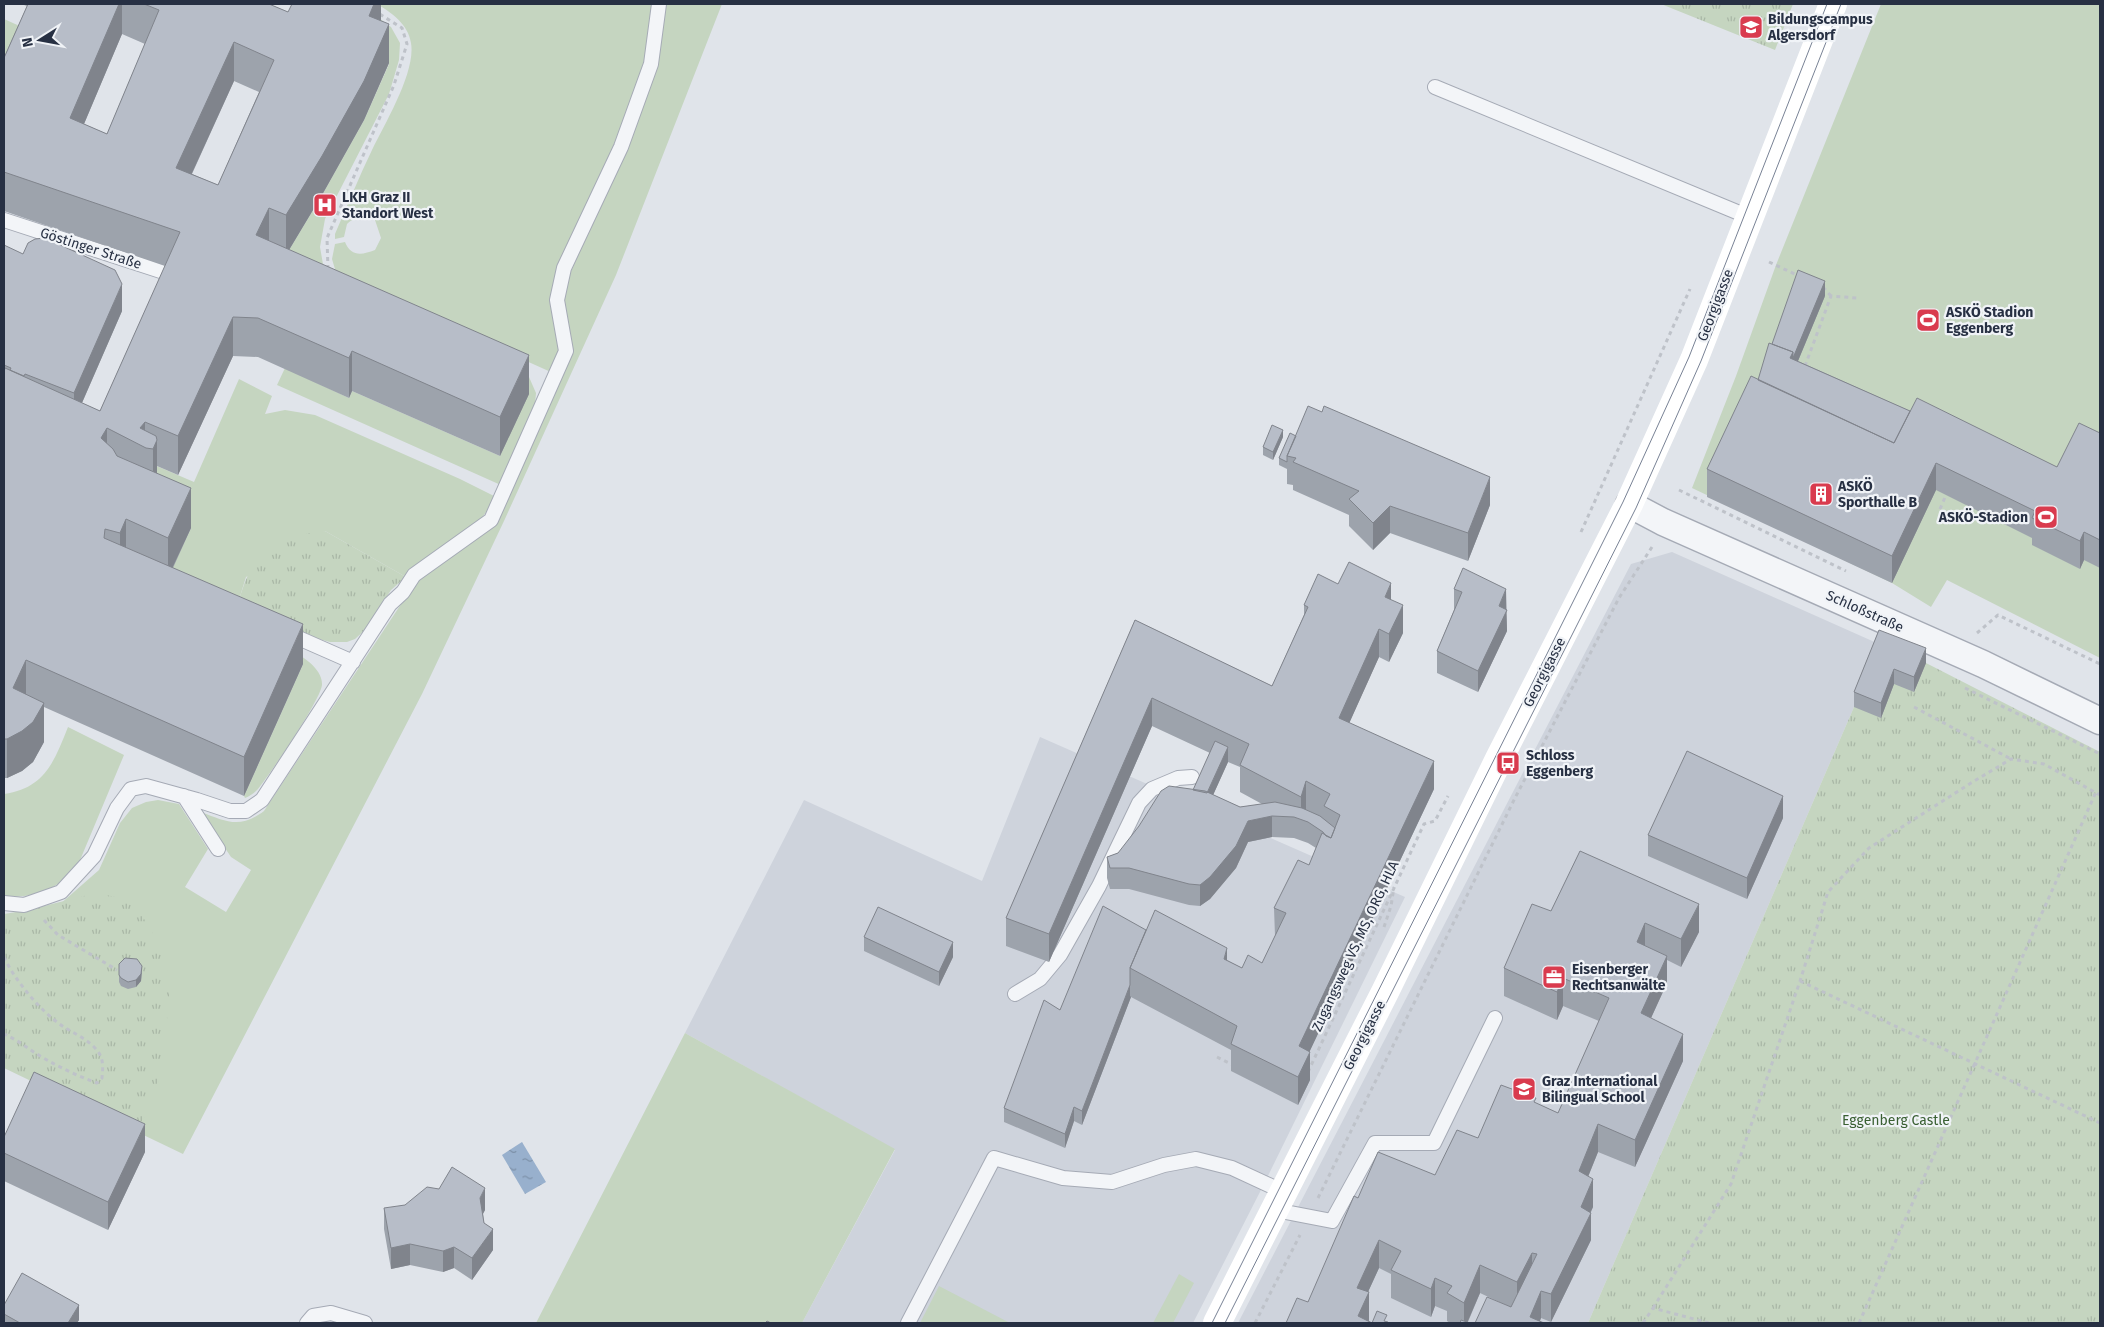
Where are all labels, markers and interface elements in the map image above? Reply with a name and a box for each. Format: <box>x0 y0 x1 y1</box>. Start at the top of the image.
place label: Bildungscampus Algersdorf <box>1767 11 1873 44</box>
school or university icon: Bildungscampus Algersdorf <box>1738 14 1764 40</box>
north arrow <box>15 15 65 65</box>
text: N <box>18 36 37 49</box>
place label: LKH Graz II Standort West <box>342 189 434 222</box>
hospital icon: LKH Graz II Standort West <box>312 192 338 218</box>
street label: Göstinger Straße <box>38 224 144 273</box>
street label: Georgigasse <box>1694 267 1737 344</box>
place label: ASKÖ Stadion Eggenberg <box>1945 303 2033 337</box>
sports icon: ASKÖ Stadion Eggenberg <box>1915 307 1941 333</box>
place label: ASKÖ Sporthalle B <box>1837 477 1917 511</box>
building icon: ASKÖ Sporthalle B <box>1808 481 1834 507</box>
sports icon: ASKÖ-Stadion <box>2033 504 2059 530</box>
place label: ASKÖ-Stadion <box>1938 508 2028 526</box>
street label: Schloßstraße <box>1823 587 1906 636</box>
street label: Georgigasse <box>1520 634 1569 710</box>
place label: Schloss Eggenberg <box>1526 747 1594 780</box>
bus stop icon: Schloss Eggenberg <box>1495 750 1521 776</box>
street label: Zugangsweg VS, MS, ORG, HLA <box>1308 858 1403 1034</box>
place label: Eisenberger Rechtsanwälte <box>1572 961 1666 994</box>
office icon: Eisenberger Rechtsanwälte <box>1541 964 1567 990</box>
street label: Georgigasse <box>1340 997 1389 1073</box>
place label: Graz International Bilingual School <box>1542 1073 1658 1106</box>
school or university icon: Graz International Bilingual School <box>1511 1076 1537 1102</box>
park label: Eggenberg Castle <box>1842 1112 1950 1129</box>

